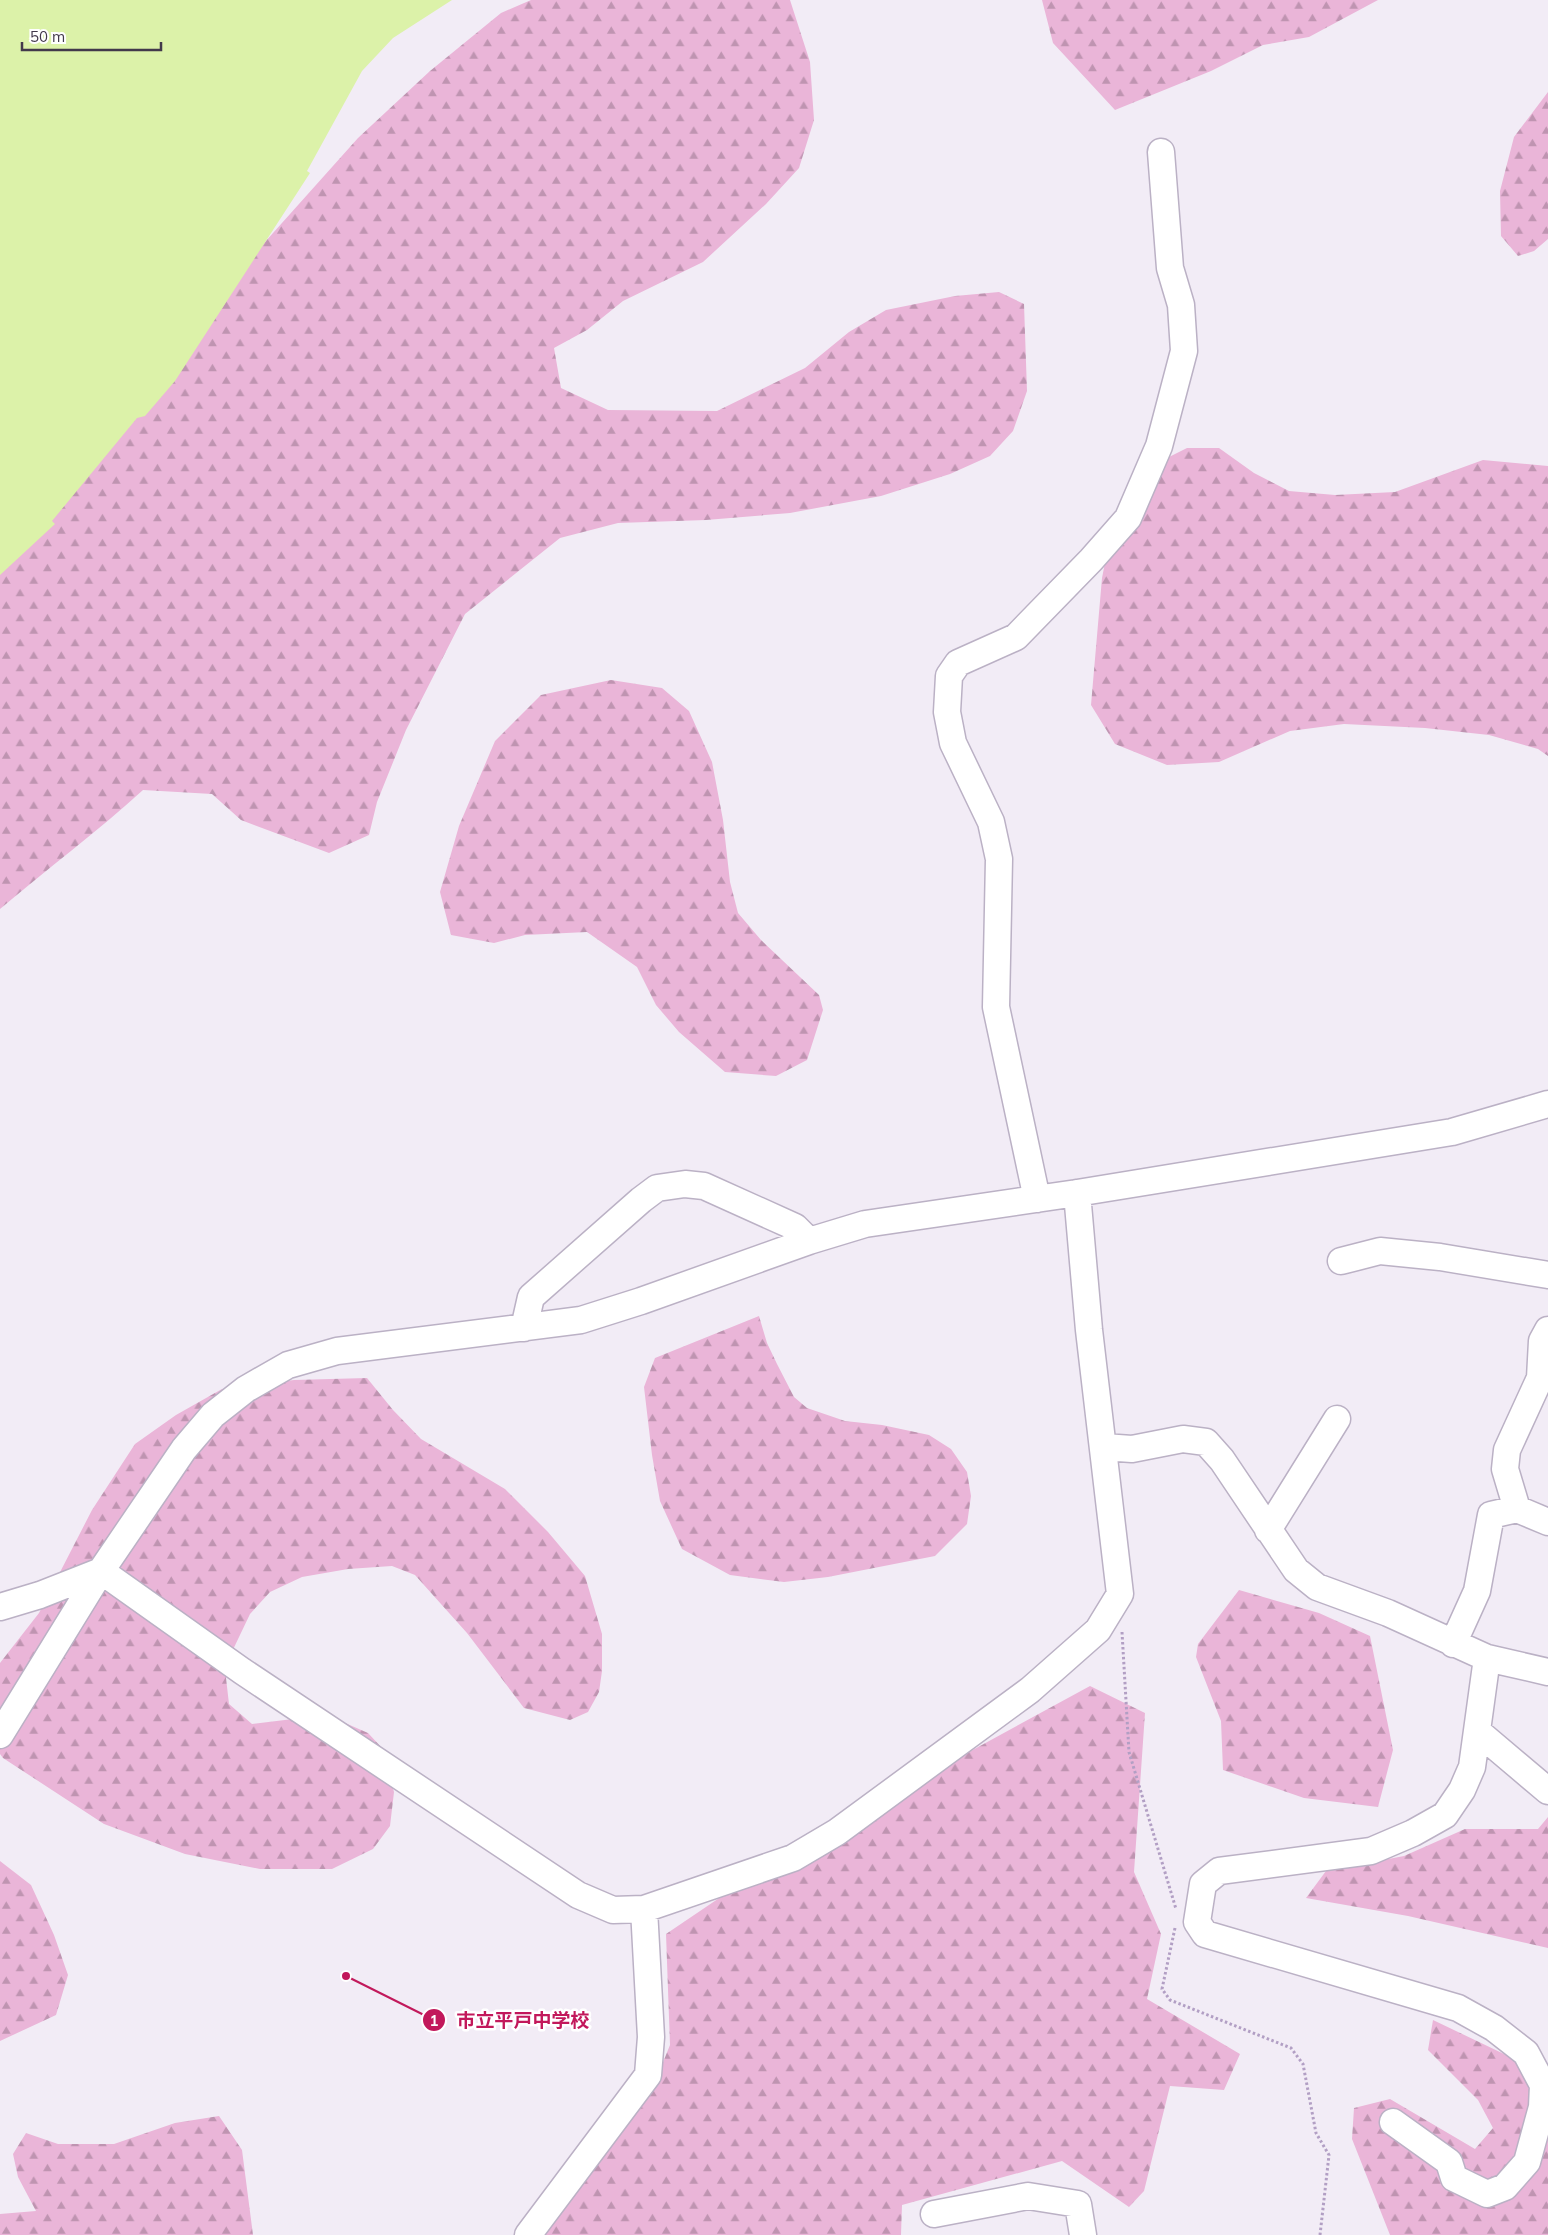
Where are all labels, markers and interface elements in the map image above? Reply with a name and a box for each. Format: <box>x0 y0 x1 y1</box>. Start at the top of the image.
scale bar <box>22 20 161 52</box>
text: 50 m <box>30 27 65 46</box>
callout: 市立平戸中学校 <box>421 2003 599 2037</box>
text: 市立平戸中学校 <box>456 2008 590 2032</box>
text: 1 <box>429 2011 439 2030</box>

